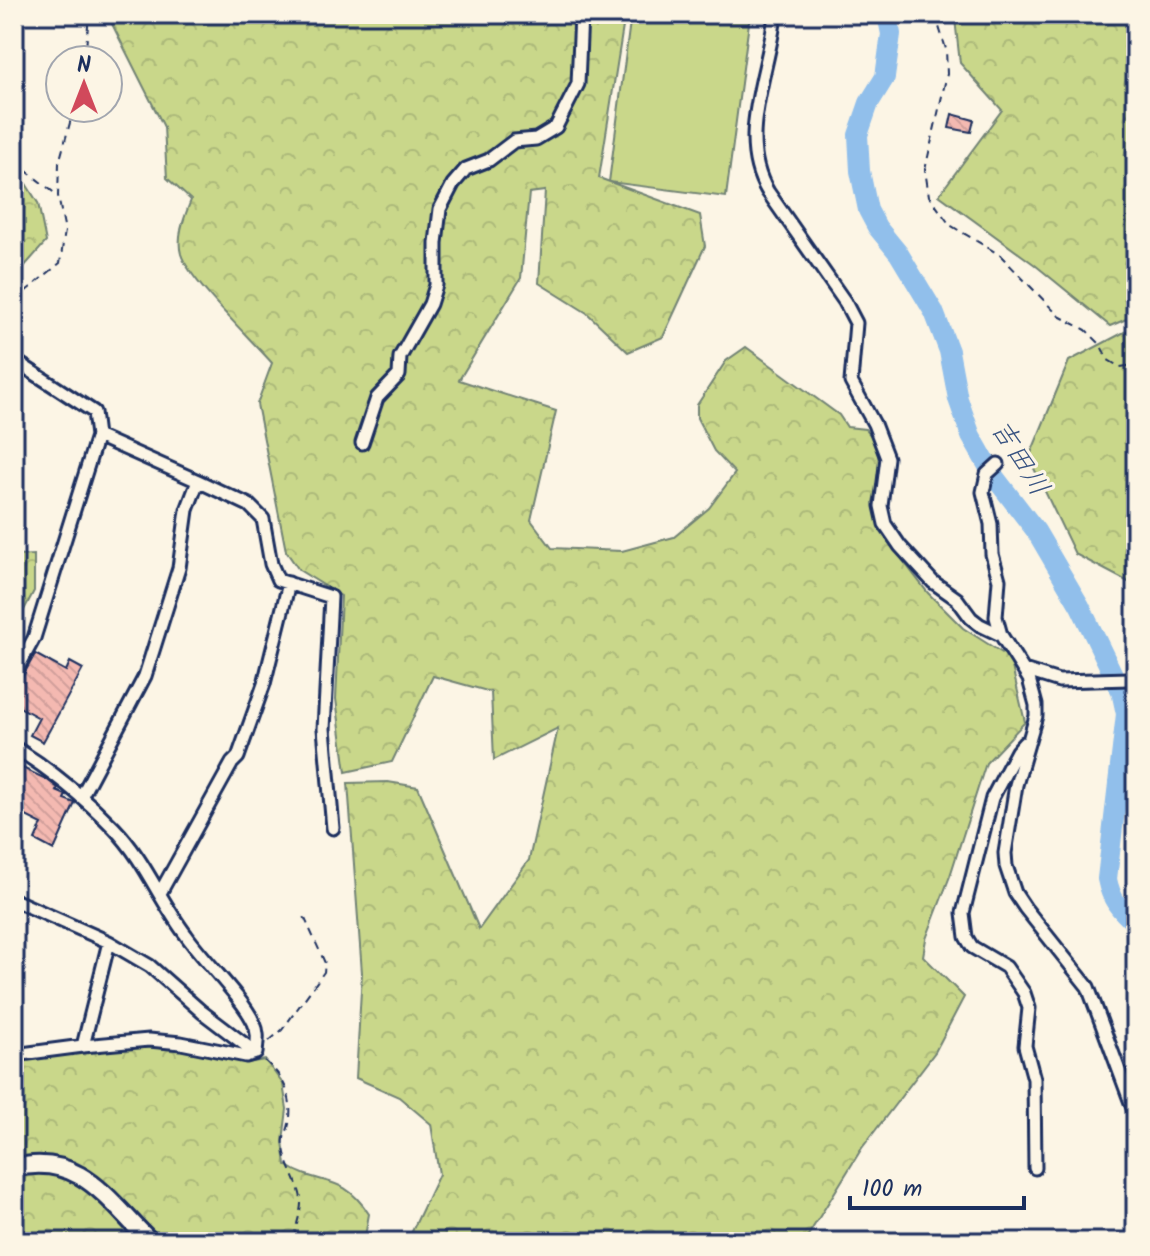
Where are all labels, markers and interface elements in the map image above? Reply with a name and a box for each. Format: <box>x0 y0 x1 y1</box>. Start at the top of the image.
north arrow <box>44 44 124 124</box>
text: N <box>77 49 91 84</box>
water label: 吉田川 <box>978 411 1060 506</box>
scale bar <box>850 1160 1024 1210</box>
text: 100 m <box>862 1170 922 1209</box>

